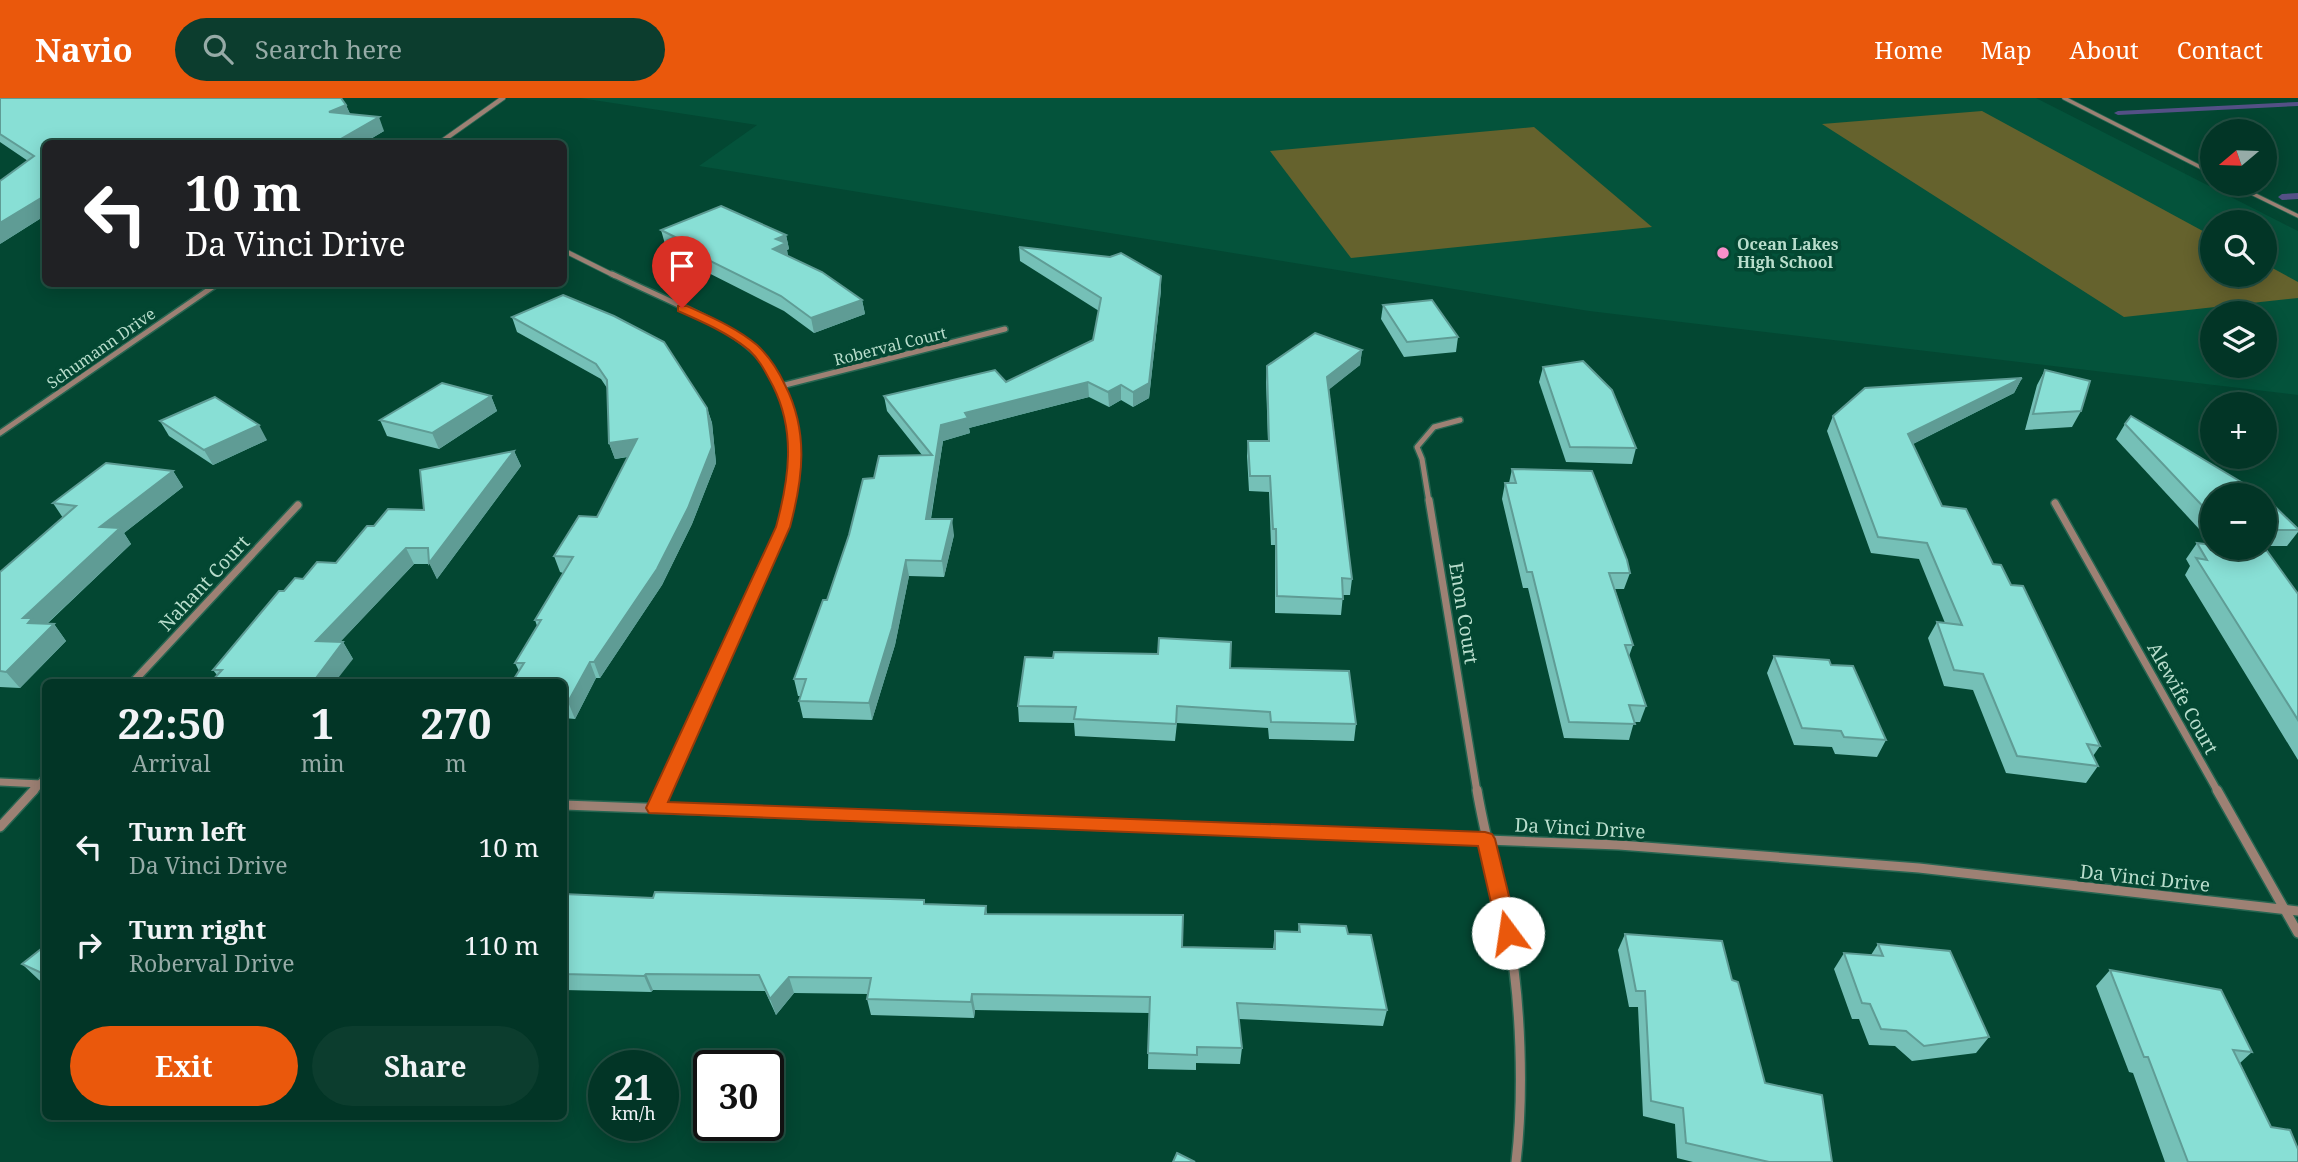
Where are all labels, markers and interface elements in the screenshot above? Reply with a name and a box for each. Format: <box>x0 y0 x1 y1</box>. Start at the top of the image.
search box <box>175 18 665 81</box>
text: Navio <box>35 27 133 72</box>
icon: search <box>199 30 237 68</box>
text: Search here <box>255 31 402 67</box>
text: Home <box>1874 33 1943 66</box>
text: Map <box>1981 33 2032 66</box>
text: About <box>2070 33 2139 66</box>
text: Contact <box>2177 33 2263 66</box>
north arrow <box>2200 119 2277 196</box>
map controls <box>2200 119 2277 560</box>
text: 10 m <box>185 159 301 225</box>
icon: left <box>70 168 161 259</box>
button: search <box>2200 210 2277 287</box>
text: Da Vinci Drive <box>185 222 406 265</box>
place label: Ocean Lakes High School <box>1737 233 1839 273</box>
pin <box>652 236 712 308</box>
marker: Ocean Lakes High School <box>1715 245 1731 261</box>
icon: arrive <box>663 247 701 285</box>
button: layers <box>2200 301 2277 378</box>
street label: Schumann Drive <box>42 302 160 394</box>
street label: Roberval Court <box>831 321 949 371</box>
button: + <box>2200 392 2277 469</box>
button: − <box>2200 483 2277 560</box>
street label: Nahant Court <box>153 529 255 637</box>
street label: Enon Court <box>1443 560 1485 666</box>
street label: Alewife Court <box>2141 637 2225 759</box>
text: 22:50 <box>118 694 225 751</box>
text: 1 <box>311 694 335 751</box>
text: 270 <box>420 694 491 751</box>
text: Arrival <box>132 747 211 779</box>
text: min <box>301 747 345 779</box>
text: m <box>445 747 467 779</box>
street label: Da Vinci Drive <box>1514 812 1646 844</box>
text: Turn left <box>129 813 246 849</box>
icon: left <box>70 828 108 866</box>
text: 10 m <box>479 829 539 865</box>
text: Da Vinci Drive <box>129 849 288 881</box>
street label: Da Vinci Drive <box>2078 858 2212 898</box>
position arrow <box>1471 896 1545 970</box>
text: Turn right <box>129 911 266 947</box>
icon: right <box>70 926 108 964</box>
text: 110 m <box>464 927 539 963</box>
text: Roberval Drive <box>129 947 295 979</box>
button: Exit <box>70 1026 298 1106</box>
button: Share <box>312 1026 539 1106</box>
speed limit sign: 30 <box>693 1050 784 1141</box>
text: 21 <box>614 1063 653 1110</box>
text: km/h <box>611 1101 656 1125</box>

